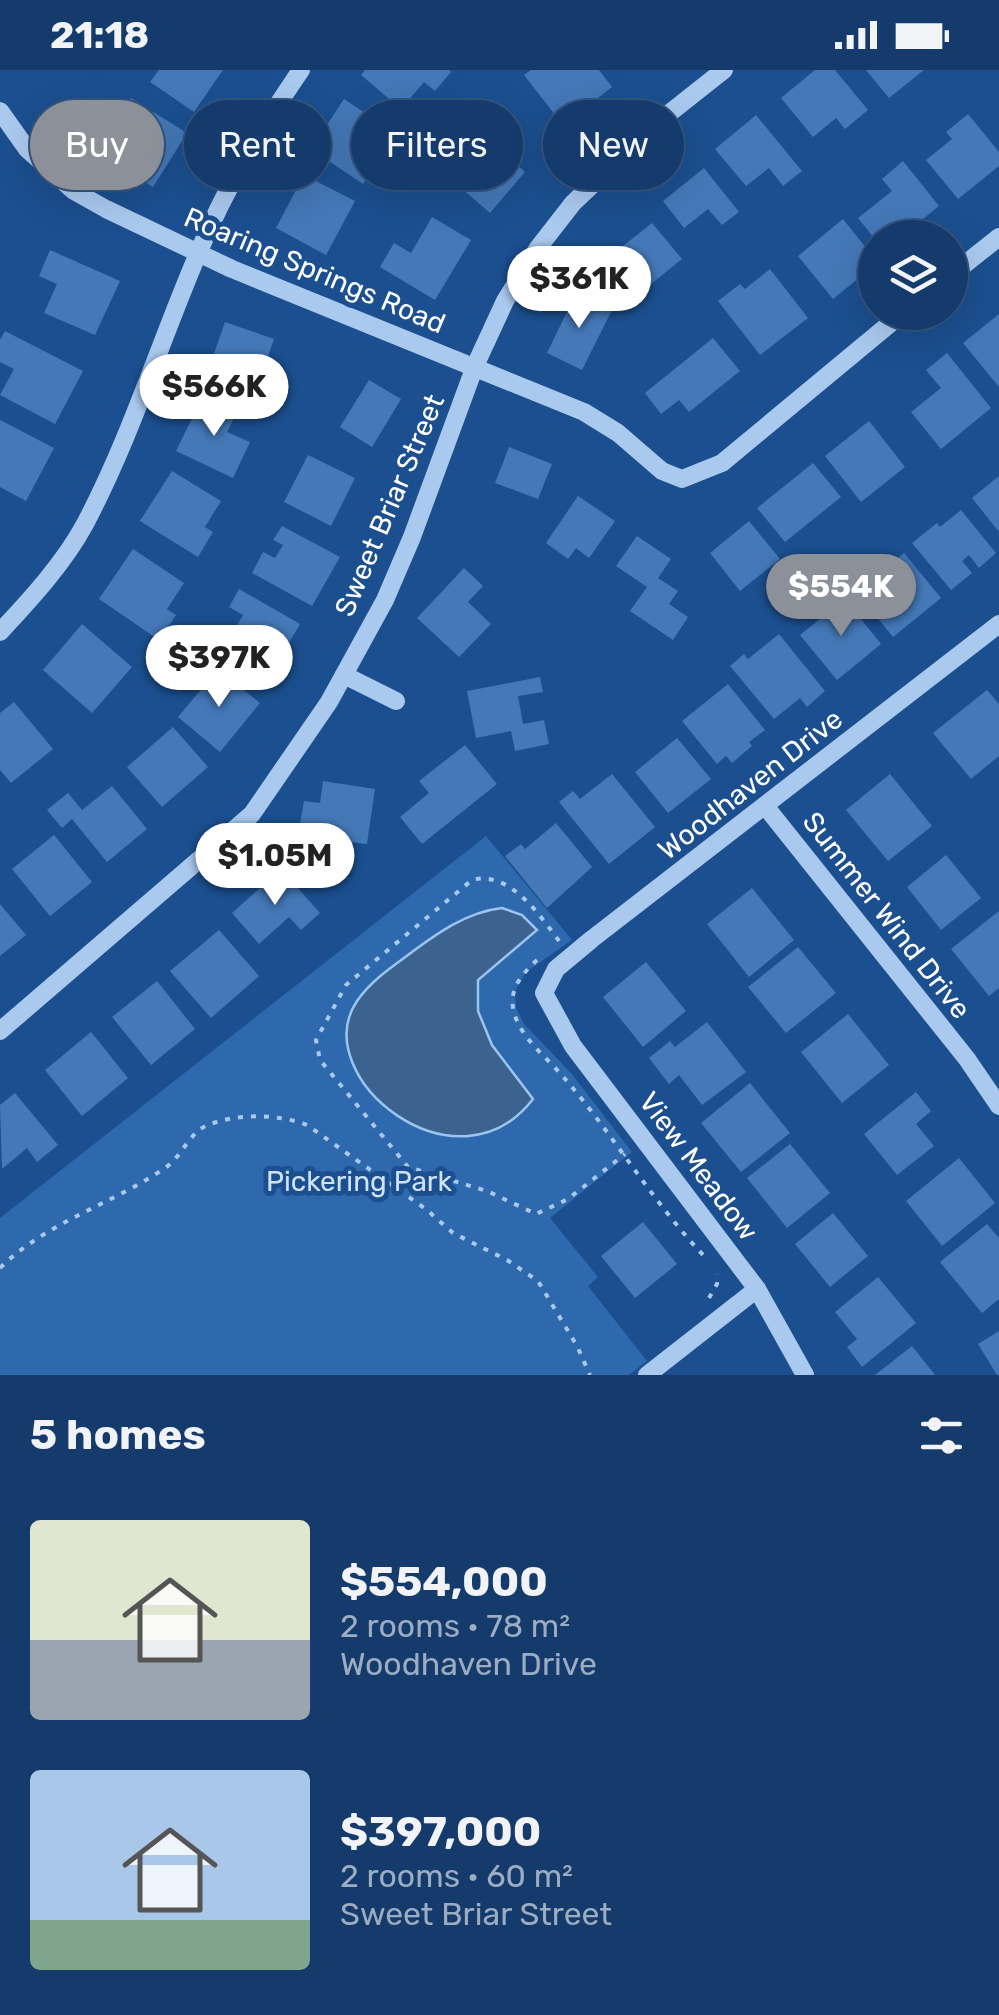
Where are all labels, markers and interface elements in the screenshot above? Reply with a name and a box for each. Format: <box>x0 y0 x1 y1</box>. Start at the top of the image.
text: 21:18 <box>50 12 149 58</box>
chip: Buy <box>30 100 164 190</box>
chip: Rent <box>184 100 331 190</box>
chip: Filters <box>351 100 523 190</box>
chip: New <box>543 100 684 190</box>
street label: Roaring Springs Road <box>179 200 450 340</box>
map controls <box>858 220 968 330</box>
button: layers <box>858 220 968 330</box>
pin: $361K <box>509 246 649 331</box>
text: $361K <box>529 259 629 297</box>
pin: $566K <box>144 354 284 439</box>
text: $566K <box>162 367 266 405</box>
street label: Sweet Briar Street <box>328 389 451 621</box>
pin: $554K <box>771 554 911 639</box>
text: $554K <box>788 567 894 605</box>
pin: $397K <box>149 625 289 710</box>
text: $397K <box>168 638 270 676</box>
street label: Woodhaven Drive <box>652 702 849 867</box>
street label: Summer Wind Drive <box>796 805 978 1025</box>
pin: $1.05M <box>194 823 356 908</box>
text: $1.05M <box>217 836 333 874</box>
street label: View Meadow <box>632 1086 765 1247</box>
park label: Pickering Park <box>266 1165 452 1198</box>
icon: filters <box>914 1408 969 1463</box>
text: 5 homes <box>30 1410 206 1460</box>
text: $554,000 <box>340 1557 548 1607</box>
icon: home <box>110 1560 230 1680</box>
text: 2 rooms · 78 m² <box>340 1607 570 1645</box>
text: Woodhaven Drive <box>340 1645 597 1683</box>
text: $397,000 <box>340 1807 541 1857</box>
icon: home <box>110 1810 230 1930</box>
text: 2 rooms · 60 m² <box>340 1857 573 1895</box>
text: Sweet Briar Street <box>340 1895 612 1933</box>

